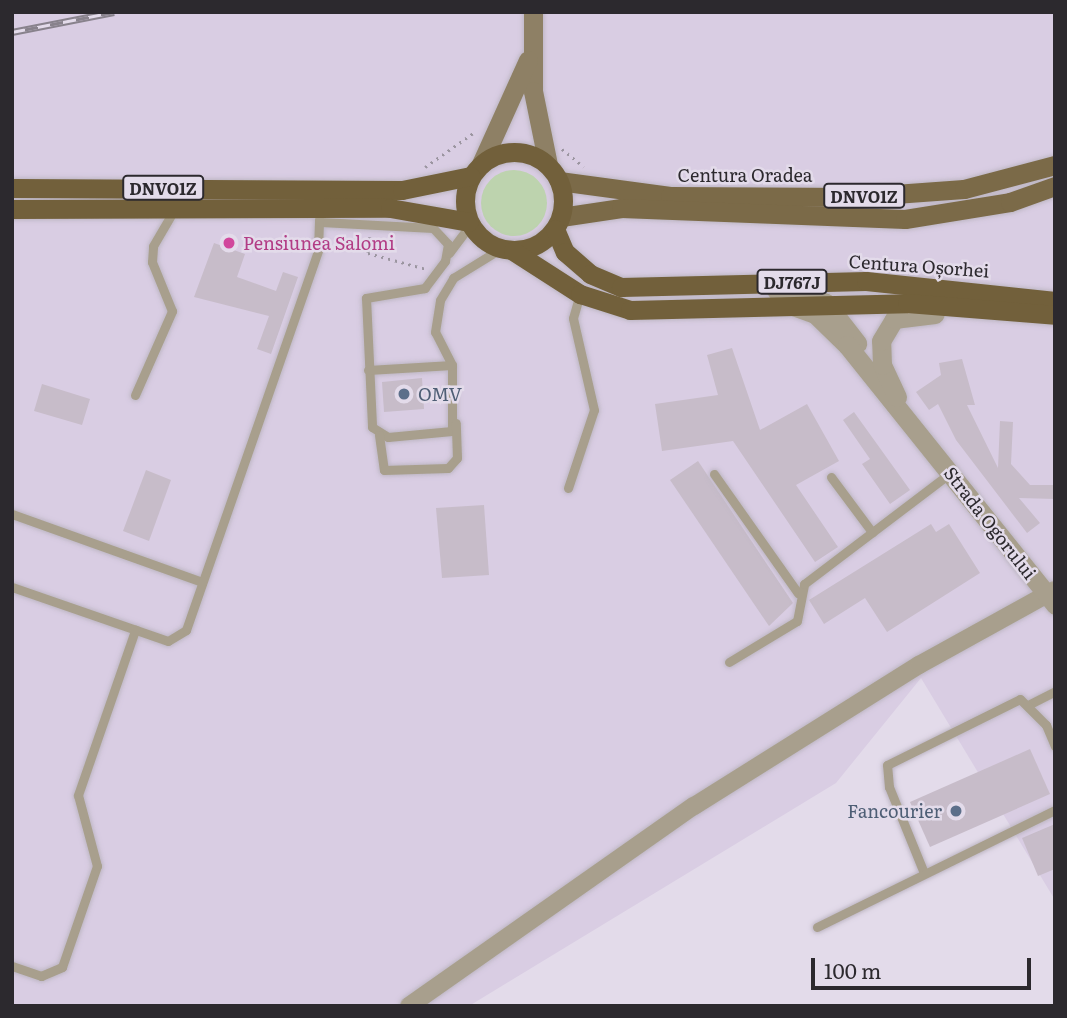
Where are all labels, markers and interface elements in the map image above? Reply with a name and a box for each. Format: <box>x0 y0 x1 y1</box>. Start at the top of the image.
street label: Centura Oradea <box>677 164 813 186</box>
road number: DNVO1Z <box>121 176 205 200</box>
road number: DNVO1Z <box>822 184 906 208</box>
place label: Pensiunea Salomi <box>243 232 395 254</box>
marker: Pensiunea Salomi <box>221 235 237 251</box>
street label: Centura Oșorhei <box>848 250 990 282</box>
road number: DJ767J <box>755 270 829 294</box>
place label: OMV <box>418 383 462 405</box>
marker: OMV <box>396 386 412 402</box>
street label: Strada Ogorului <box>939 462 1041 584</box>
place label: Fancourier <box>847 800 942 822</box>
marker: Fancourier <box>948 803 964 819</box>
scale bar <box>815 944 1036 988</box>
text: 100 m <box>824 954 881 985</box>

